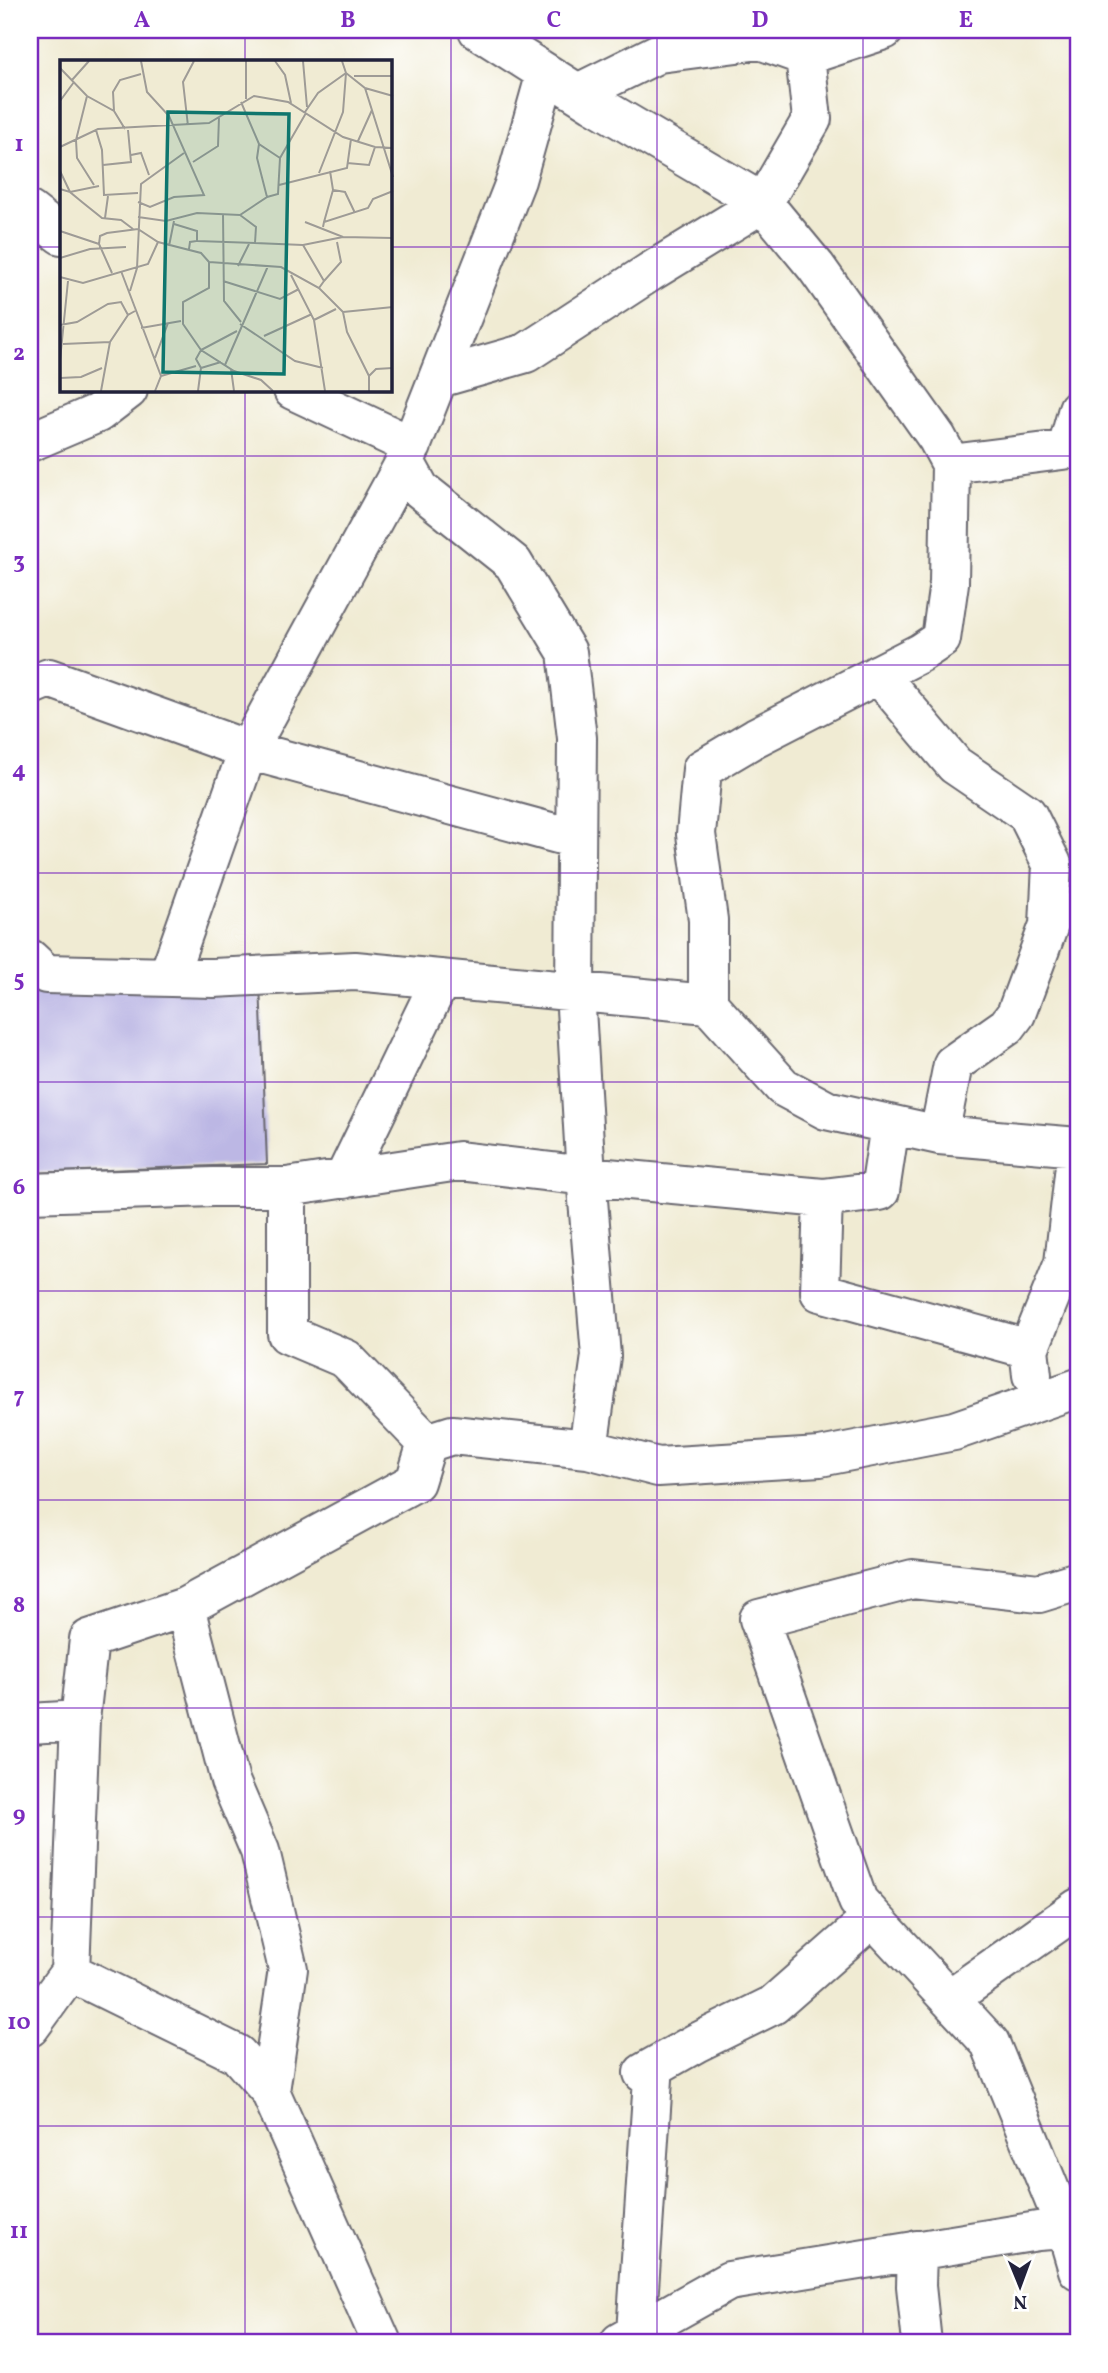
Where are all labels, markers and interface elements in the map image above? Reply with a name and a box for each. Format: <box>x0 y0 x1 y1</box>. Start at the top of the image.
text: A <box>134 5 150 37</box>
text: B <box>340 5 356 37</box>
text: C <box>547 5 561 37</box>
text: D <box>752 5 769 37</box>
text: E <box>959 5 973 37</box>
inset map <box>60 60 392 392</box>
text: 1 <box>14 129 24 161</box>
text: 2 <box>13 338 25 370</box>
text: 3 <box>13 546 25 578</box>
text: 4 <box>12 755 26 787</box>
text: 5 <box>13 964 25 996</box>
text: 6 <box>13 1172 25 1204</box>
text: 7 <box>14 1381 25 1413</box>
text: 8 <box>13 1590 25 1622</box>
text: 9 <box>13 1799 25 1831</box>
text: 10 <box>7 2007 31 2039</box>
text: 11 <box>10 2216 28 2248</box>
north arrow <box>986 2250 1056 2320</box>
text: N <box>1013 2288 1027 2314</box>

